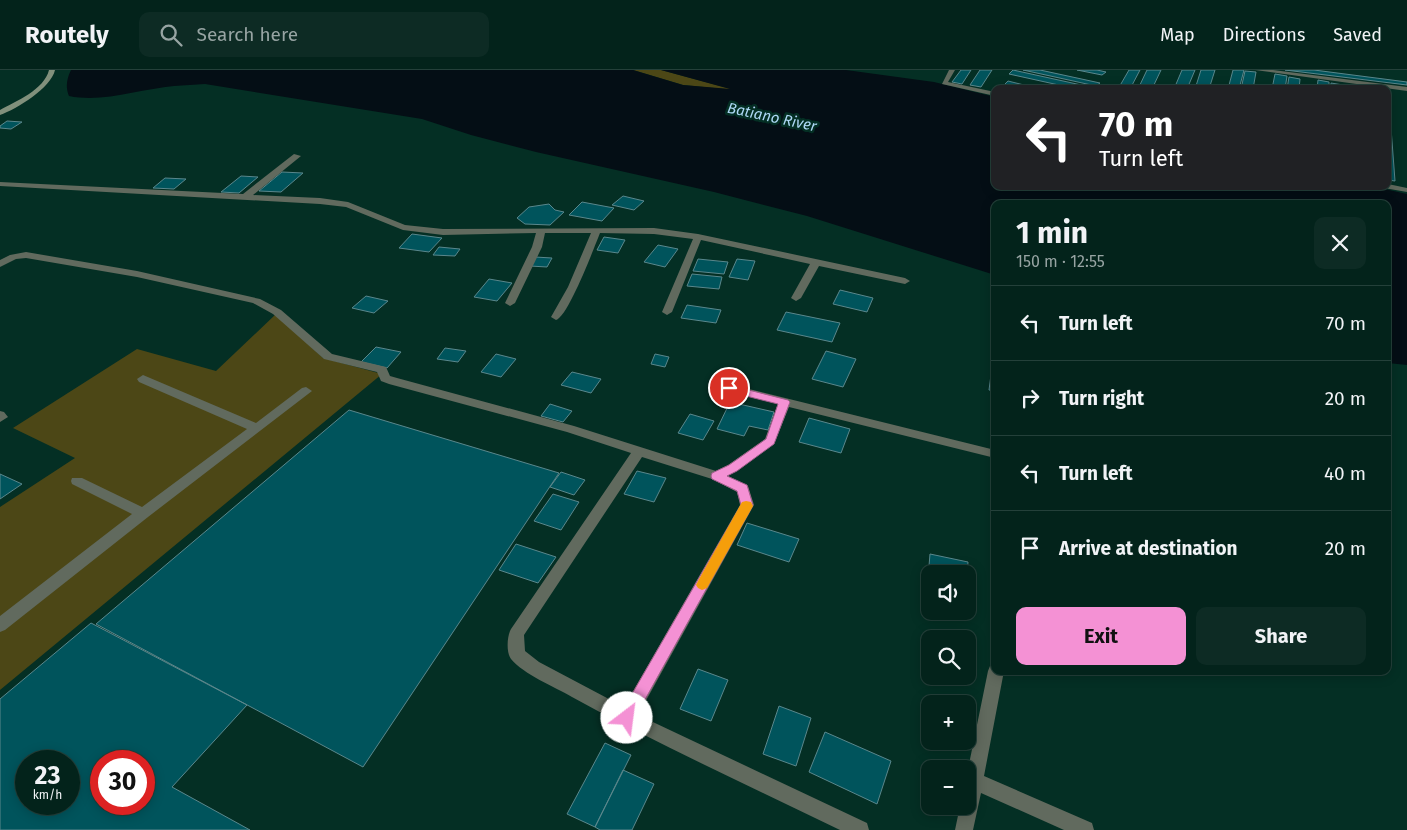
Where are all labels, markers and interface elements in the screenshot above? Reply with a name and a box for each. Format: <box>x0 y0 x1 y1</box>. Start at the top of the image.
search box <box>139 12 489 57</box>
text: Routely <box>25 21 109 49</box>
icon: search <box>157 21 185 49</box>
text: Search here <box>197 23 298 46</box>
text: Map <box>1160 24 1195 46</box>
text: Directions <box>1223 24 1305 46</box>
text: Saved <box>1333 24 1382 46</box>
water label: Batiano River <box>726 99 819 136</box>
text: 70 m <box>1099 103 1173 145</box>
icon: left <box>1016 105 1081 170</box>
text: Turn left <box>1099 145 1183 172</box>
text: 1 min <box>1016 215 1088 251</box>
button: close <box>1314 217 1366 269</box>
text: 150 m · 12:55 <box>1016 252 1105 271</box>
icon: left <box>1016 309 1044 337</box>
text: Turn left <box>1059 312 1133 335</box>
text: 70 m <box>1326 312 1366 335</box>
pin <box>708 367 750 409</box>
icon: arrive <box>715 374 743 402</box>
icon: right <box>1016 384 1044 412</box>
text: Turn right <box>1059 387 1144 410</box>
text: 20 m <box>1325 387 1366 410</box>
icon: left <box>1016 459 1044 487</box>
text: Turn left <box>1059 462 1133 485</box>
text: 40 m <box>1324 462 1366 485</box>
icon: arrive <box>1016 534 1044 562</box>
text: Arrive at destination <box>1059 537 1238 560</box>
text: 20 m <box>1325 537 1366 560</box>
map controls <box>921 565 976 815</box>
button: sound <box>921 565 976 620</box>
button: Exit <box>1016 607 1186 665</box>
button: Share <box>1196 607 1366 665</box>
button: search <box>921 630 976 685</box>
position arrow <box>600 691 652 743</box>
button: + <box>921 695 976 750</box>
speed limit sign: 30 <box>90 750 155 815</box>
button: − <box>921 760 976 815</box>
text: 23 <box>35 761 60 791</box>
text: km/h <box>33 788 62 802</box>

